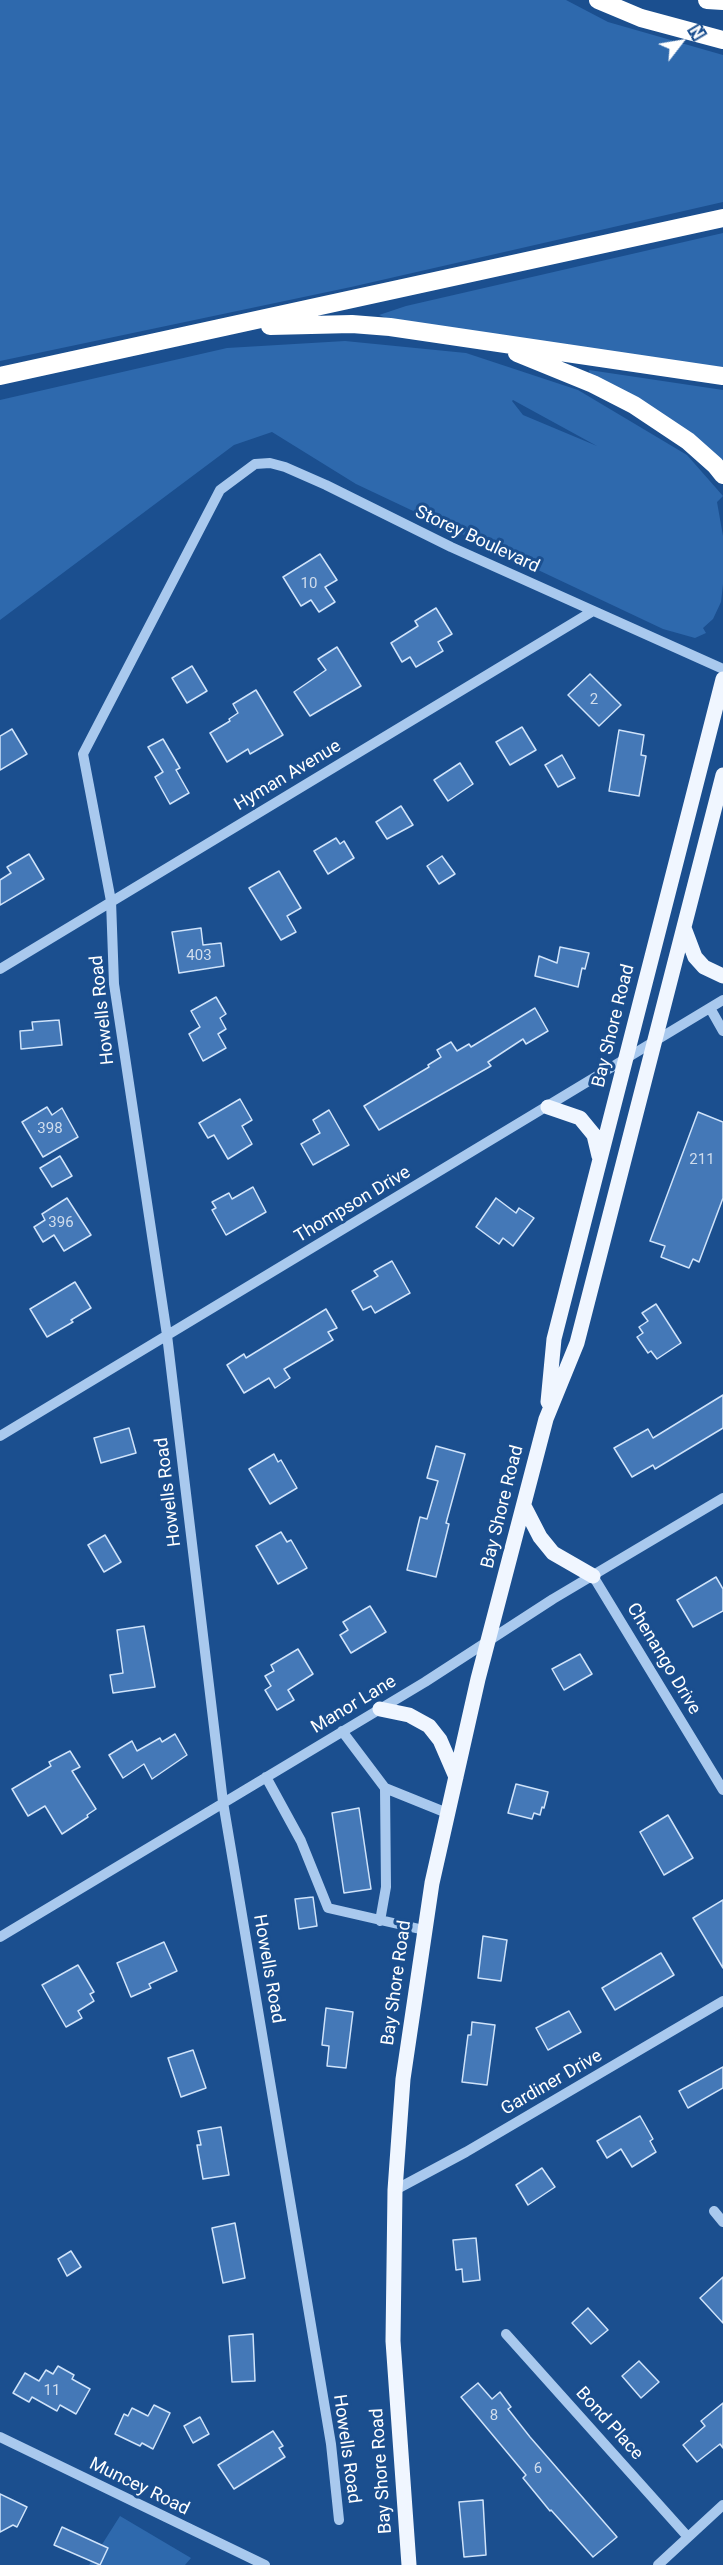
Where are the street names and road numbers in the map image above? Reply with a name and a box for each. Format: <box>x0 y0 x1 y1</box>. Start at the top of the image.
street label: Storey Boulevard <box>411 502 543 578</box>
street label: Hyman Avenue <box>231 736 345 816</box>
street label: Howells Road <box>87 954 119 1066</box>
street label: Bay Shore Road <box>588 962 640 1090</box>
street label: Thompson Drive <box>291 1162 415 1248</box>
street label: Howells Road <box>152 1436 186 1548</box>
street label: Bay Shore Road <box>477 1443 529 1571</box>
street label: Chenango Drive <box>621 1599 705 1719</box>
street label: Manor Lane <box>308 1671 400 1739</box>
street label: Howells Road <box>248 1913 288 2025</box>
street label: Bay Shore Road <box>378 1919 416 2047</box>
street label: Gardiner Drive <box>498 2045 606 2121</box>
street label: Bond Place <box>571 2383 647 2465</box>
street label: Howells Road <box>328 2393 364 2505</box>
street label: Bay Shore Road <box>367 2407 397 2535</box>
street label: Muncey Road <box>85 2453 193 2521</box>

